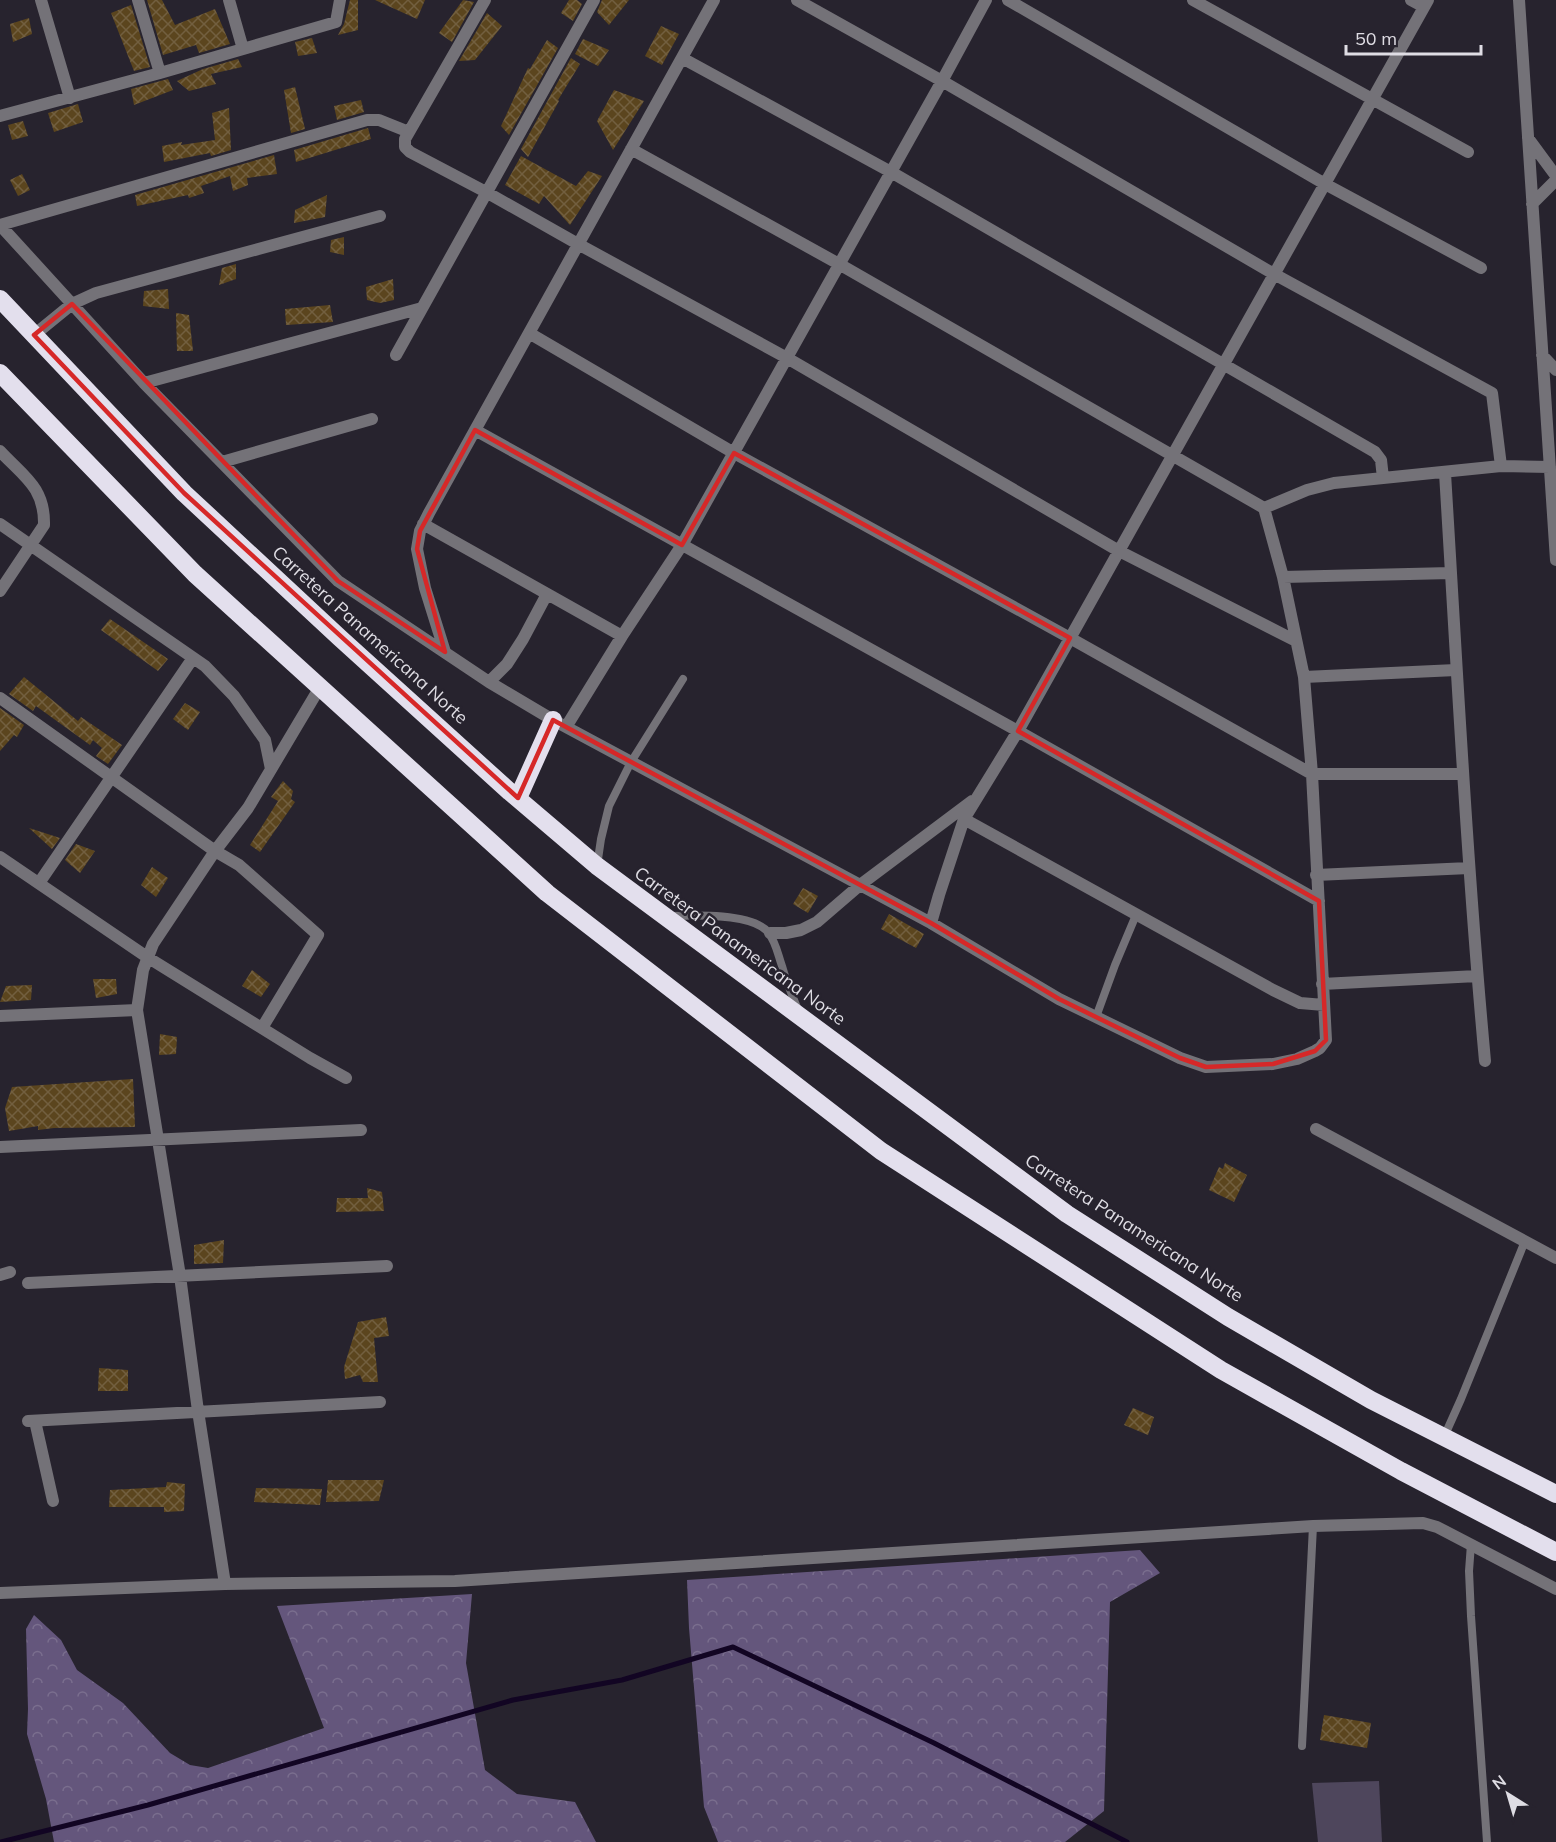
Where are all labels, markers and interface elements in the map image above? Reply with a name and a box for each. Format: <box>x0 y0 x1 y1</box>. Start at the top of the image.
scale bar <box>1346 18 1481 56</box>
text: 50 m <box>1355 27 1397 50</box>
street label: Carretera Panamericana Norte <box>268 541 473 729</box>
street label: Carretera Panamericana Norte <box>630 861 851 1030</box>
street label: Carretera Panamericana Norte <box>1021 1148 1248 1307</box>
north arrow <box>1478 1764 1538 1824</box>
text: N <box>1488 1770 1510 1794</box>

